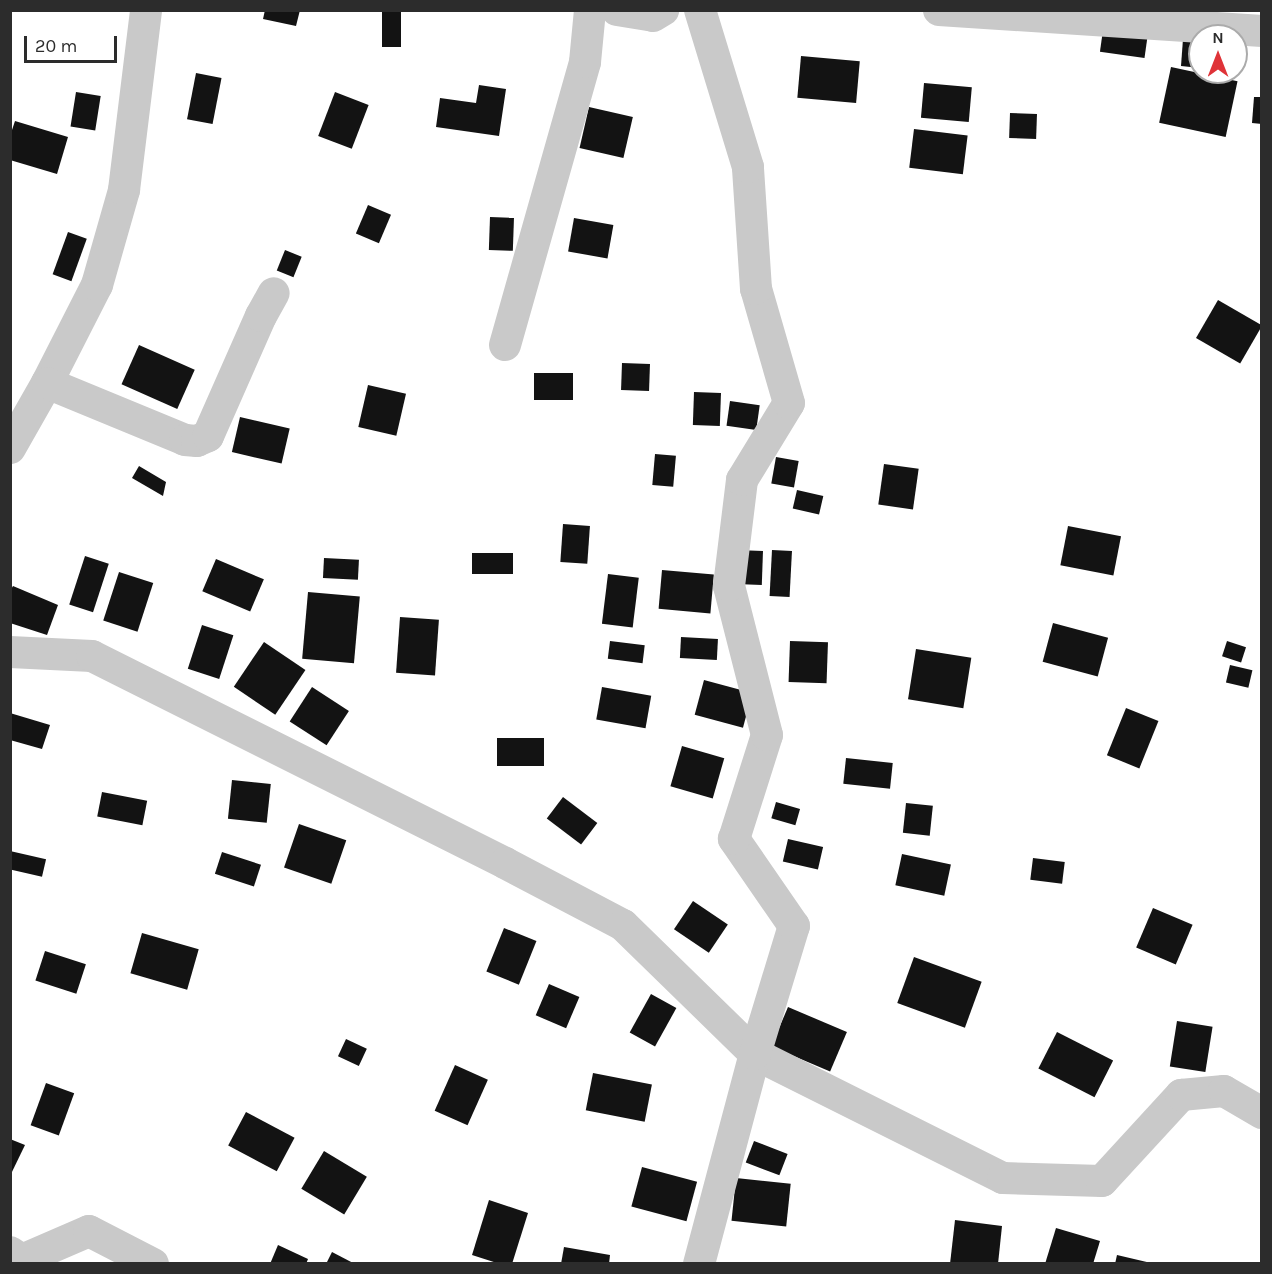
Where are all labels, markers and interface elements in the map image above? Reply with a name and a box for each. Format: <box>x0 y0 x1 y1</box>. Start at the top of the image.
scale bar <box>27 24 120 62</box>
north arrow <box>1188 24 1248 84</box>
text: N <box>1212 28 1224 47</box>
text: 20 m <box>35 35 77 57</box>

